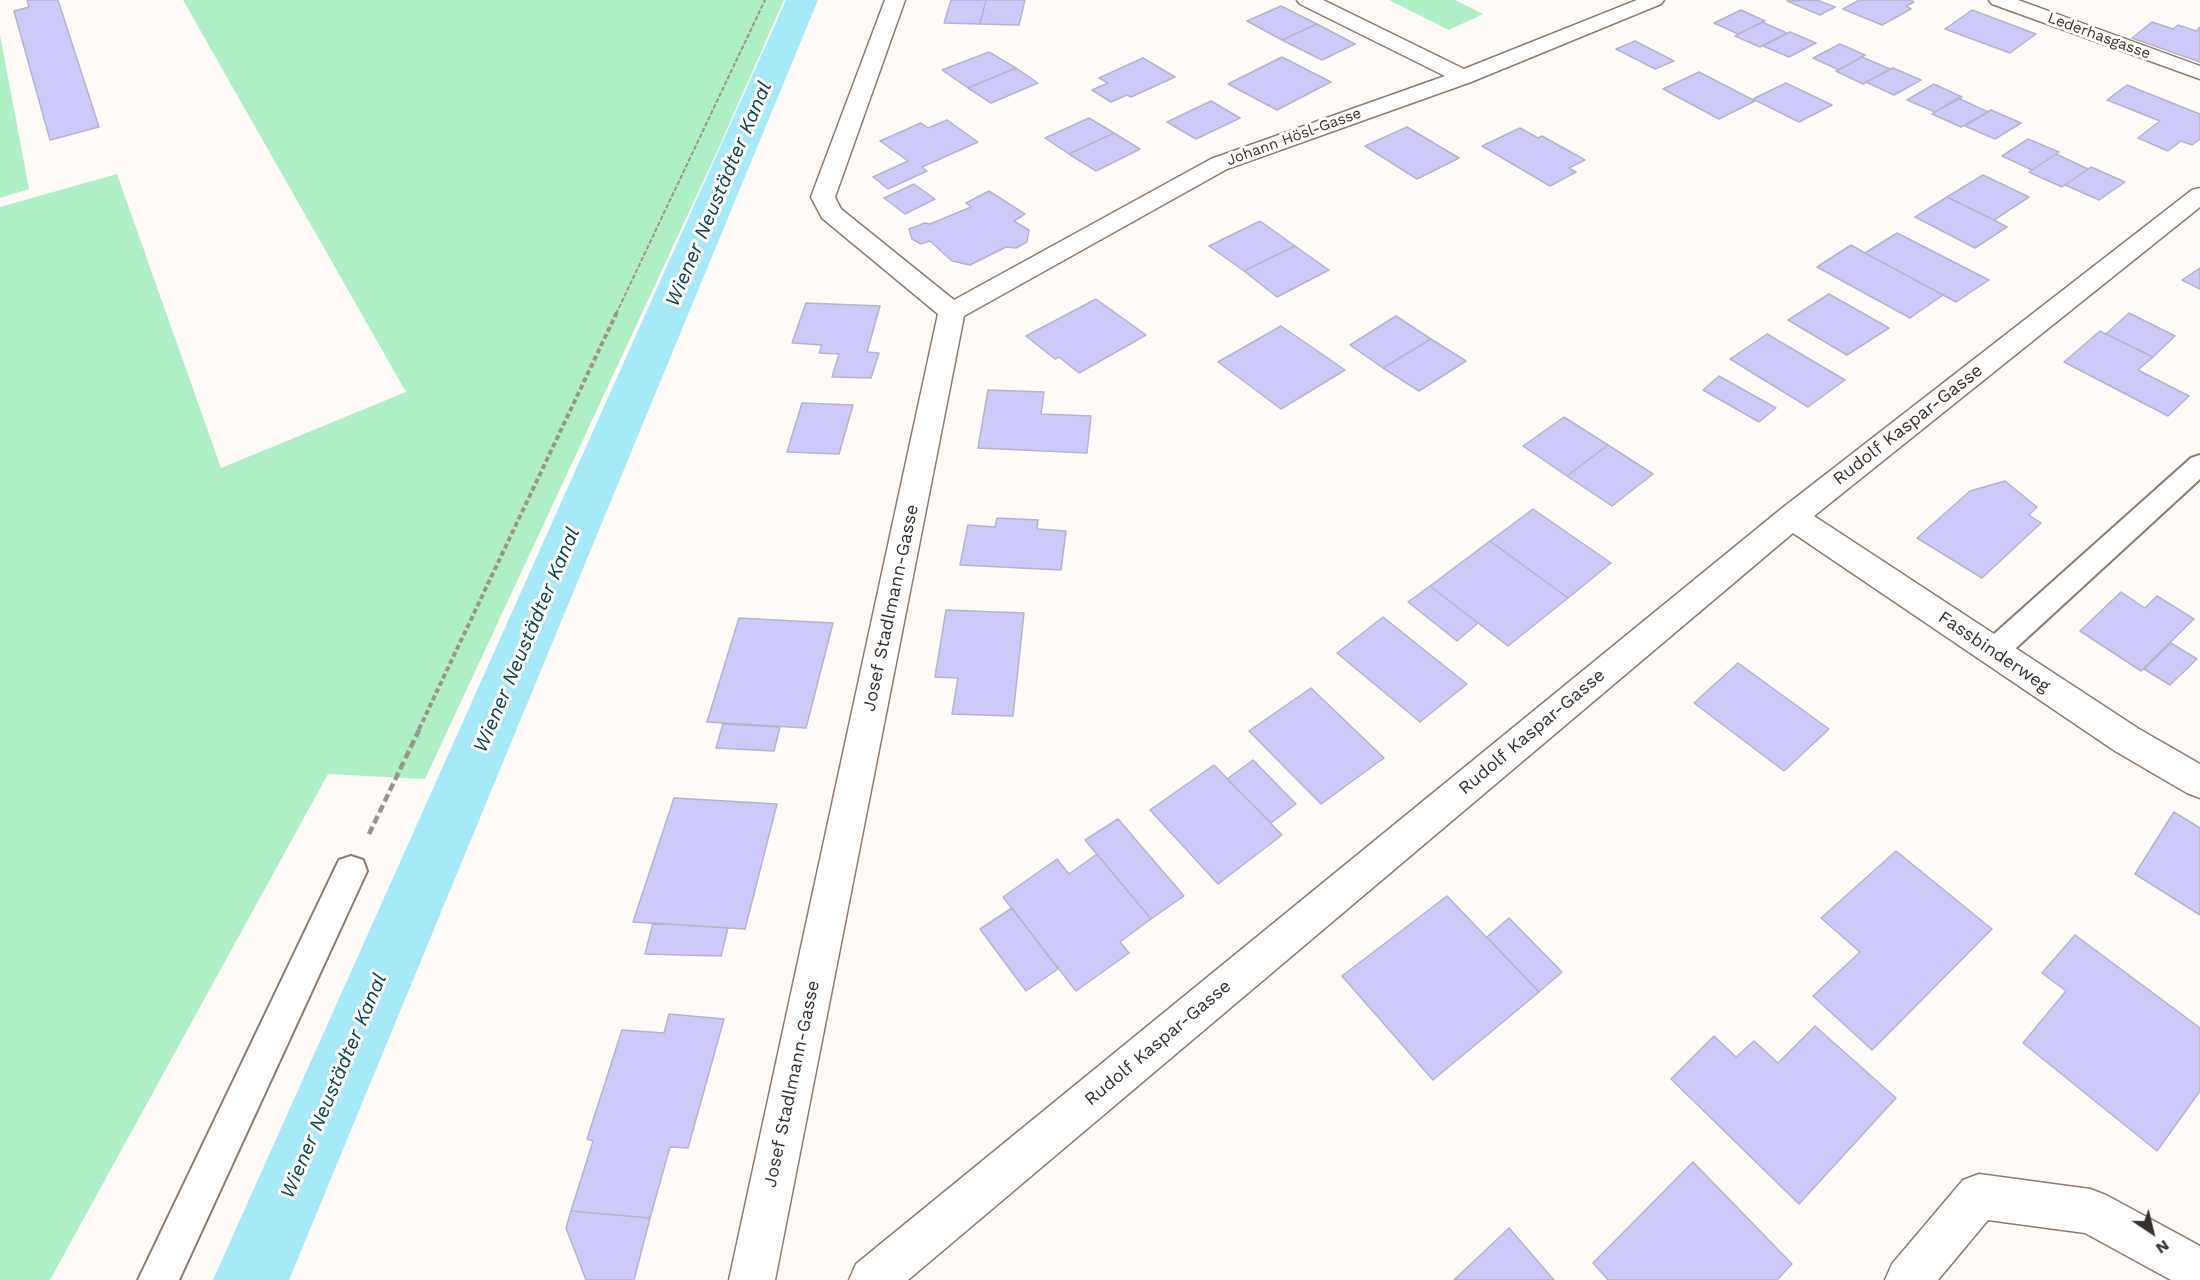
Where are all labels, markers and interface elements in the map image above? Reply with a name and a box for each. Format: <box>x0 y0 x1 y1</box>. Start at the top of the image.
street label: Lederhasgasse <box>2045 9 2153 63</box>
water label: Wiener Neustädter Kanal <box>661 78 777 310</box>
street label: Johann Hösl-Gasse <box>1224 104 1364 170</box>
street label: Rudolf Kaspar-Gasse <box>1829 360 1987 490</box>
street label: Josef Stadlmann-Gasse <box>858 502 924 714</box>
water label: Wiener Neustädter Kanal <box>469 524 585 756</box>
street label: Fassbinderweg <box>1934 607 2054 697</box>
street label: Rudolf Kaspar-Gasse <box>1455 665 1609 799</box>
water label: Wiener Neustädter Kanal <box>276 970 392 1202</box>
street label: Rudolf Kaspar-Gasse <box>1081 976 1235 1110</box>
street label: Josef Stadlmann-Gasse <box>759 978 825 1190</box>
north arrow <box>2122 1202 2182 1262</box>
text: N <box>2152 1236 2173 1258</box>

